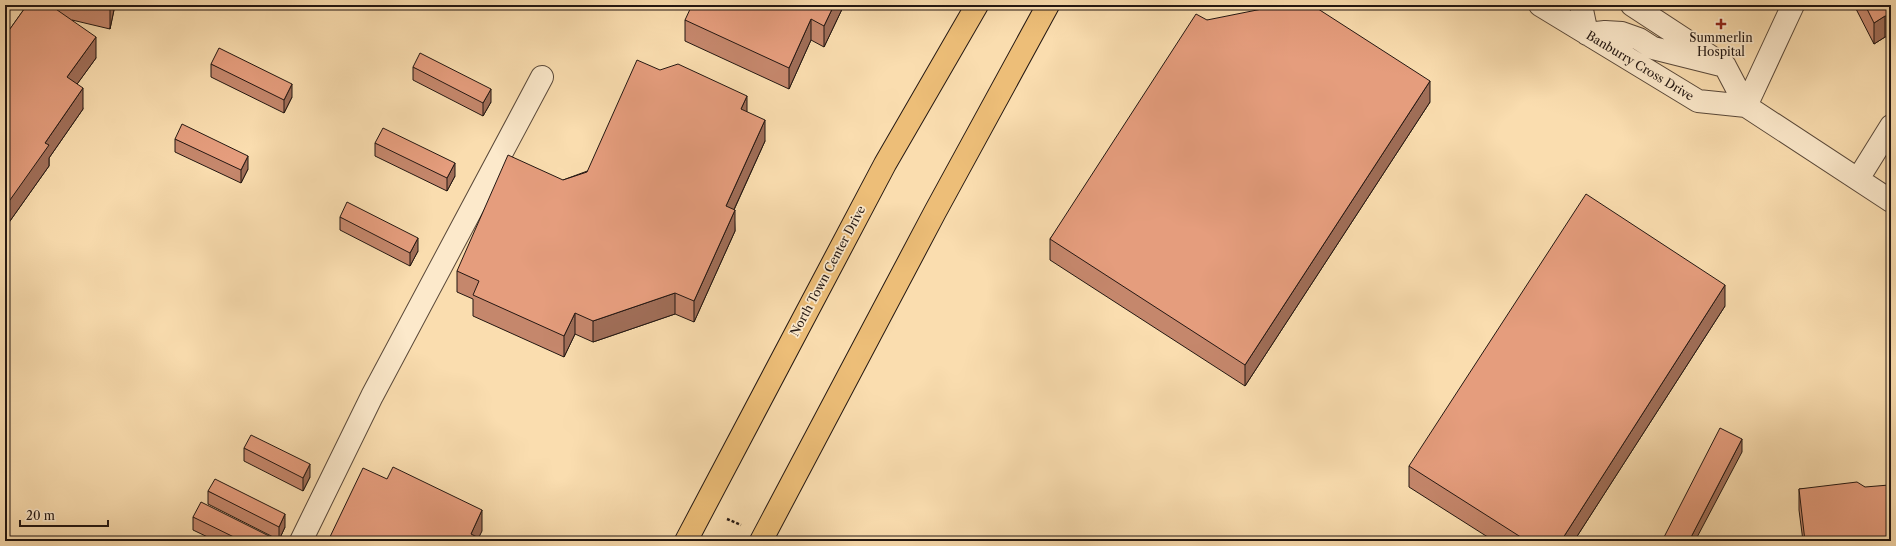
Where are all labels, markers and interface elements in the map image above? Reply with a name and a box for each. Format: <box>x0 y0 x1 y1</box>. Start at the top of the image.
marker: Summerlin Hospital <box>1715 18 1727 30</box>
street label: Banburry Cross Drive <box>1584 28 1697 104</box>
place label: Summerlin Hospital <box>1689 30 1753 59</box>
street label: North Town Center Drive <box>787 203 869 339</box>
scale bar <box>20 502 108 528</box>
text: 20 m <box>26 508 55 523</box>

